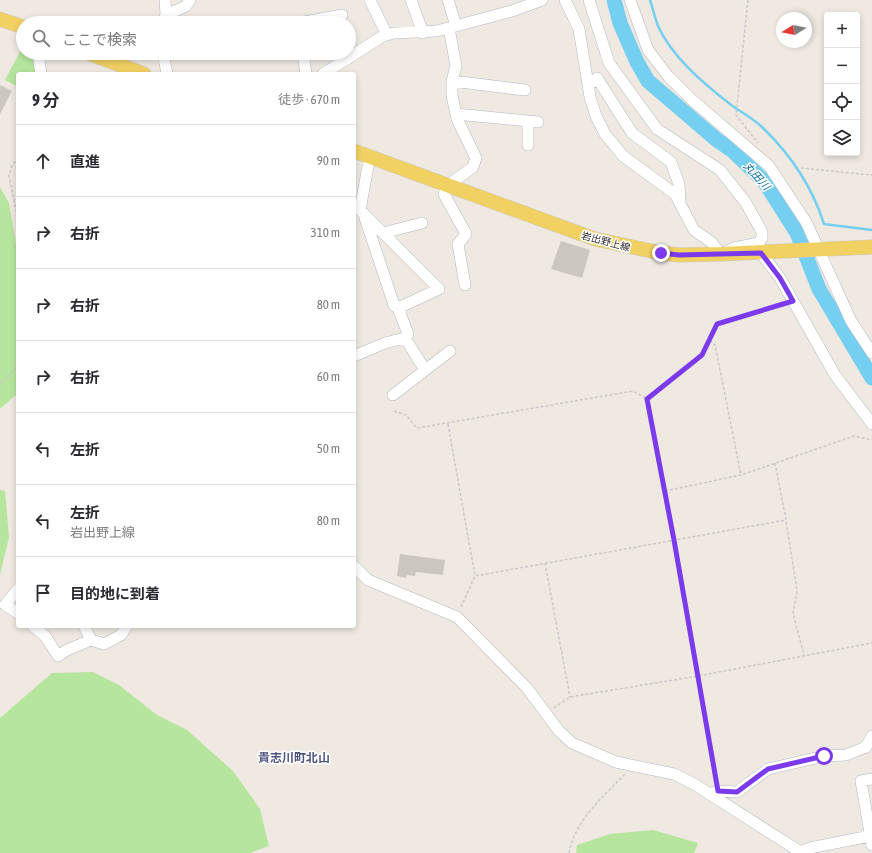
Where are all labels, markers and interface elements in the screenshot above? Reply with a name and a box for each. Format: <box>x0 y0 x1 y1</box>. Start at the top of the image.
north arrow <box>776 12 812 48</box>
map controls <box>824 12 860 156</box>
button: + <box>824 12 860 48</box>
search box <box>16 16 356 60</box>
icon: search <box>30 27 52 49</box>
text: ここで検索 <box>62 31 137 48</box>
button: − <box>824 48 860 84</box>
button: locate <box>824 84 860 120</box>
text: 9 分 <box>32 90 59 110</box>
text: 徒歩 · 670 m <box>278 92 340 107</box>
button: layers <box>824 120 860 156</box>
icon: ahead <box>32 150 54 172</box>
text: 直進 <box>70 153 100 170</box>
text: 90 m <box>317 153 340 168</box>
water label: 丸田川 <box>742 160 773 193</box>
icon: right <box>32 222 54 244</box>
text: 右折 <box>70 225 100 242</box>
text: 310 m <box>311 225 340 240</box>
street label: 岩出野上線 <box>580 230 631 253</box>
route end <box>652 244 670 262</box>
icon: right <box>32 294 54 316</box>
text: 右折 <box>70 297 100 314</box>
text: 80 m <box>317 297 340 312</box>
icon: right <box>32 366 54 388</box>
text: 右折 <box>70 369 100 386</box>
text: 60 m <box>317 369 340 384</box>
icon: left <box>32 438 54 460</box>
text: 左折 <box>70 441 100 458</box>
text: 50 m <box>317 441 340 456</box>
text: 左折 <box>70 504 100 521</box>
icon: left <box>32 510 54 532</box>
text: 80 m <box>317 513 340 528</box>
text: 岩出野上線 <box>70 525 135 540</box>
icon: arrive <box>32 582 54 604</box>
text: 目的地に到着 <box>70 585 160 602</box>
route start <box>815 747 833 765</box>
district label: 貴志川町北山 <box>258 751 330 765</box>

